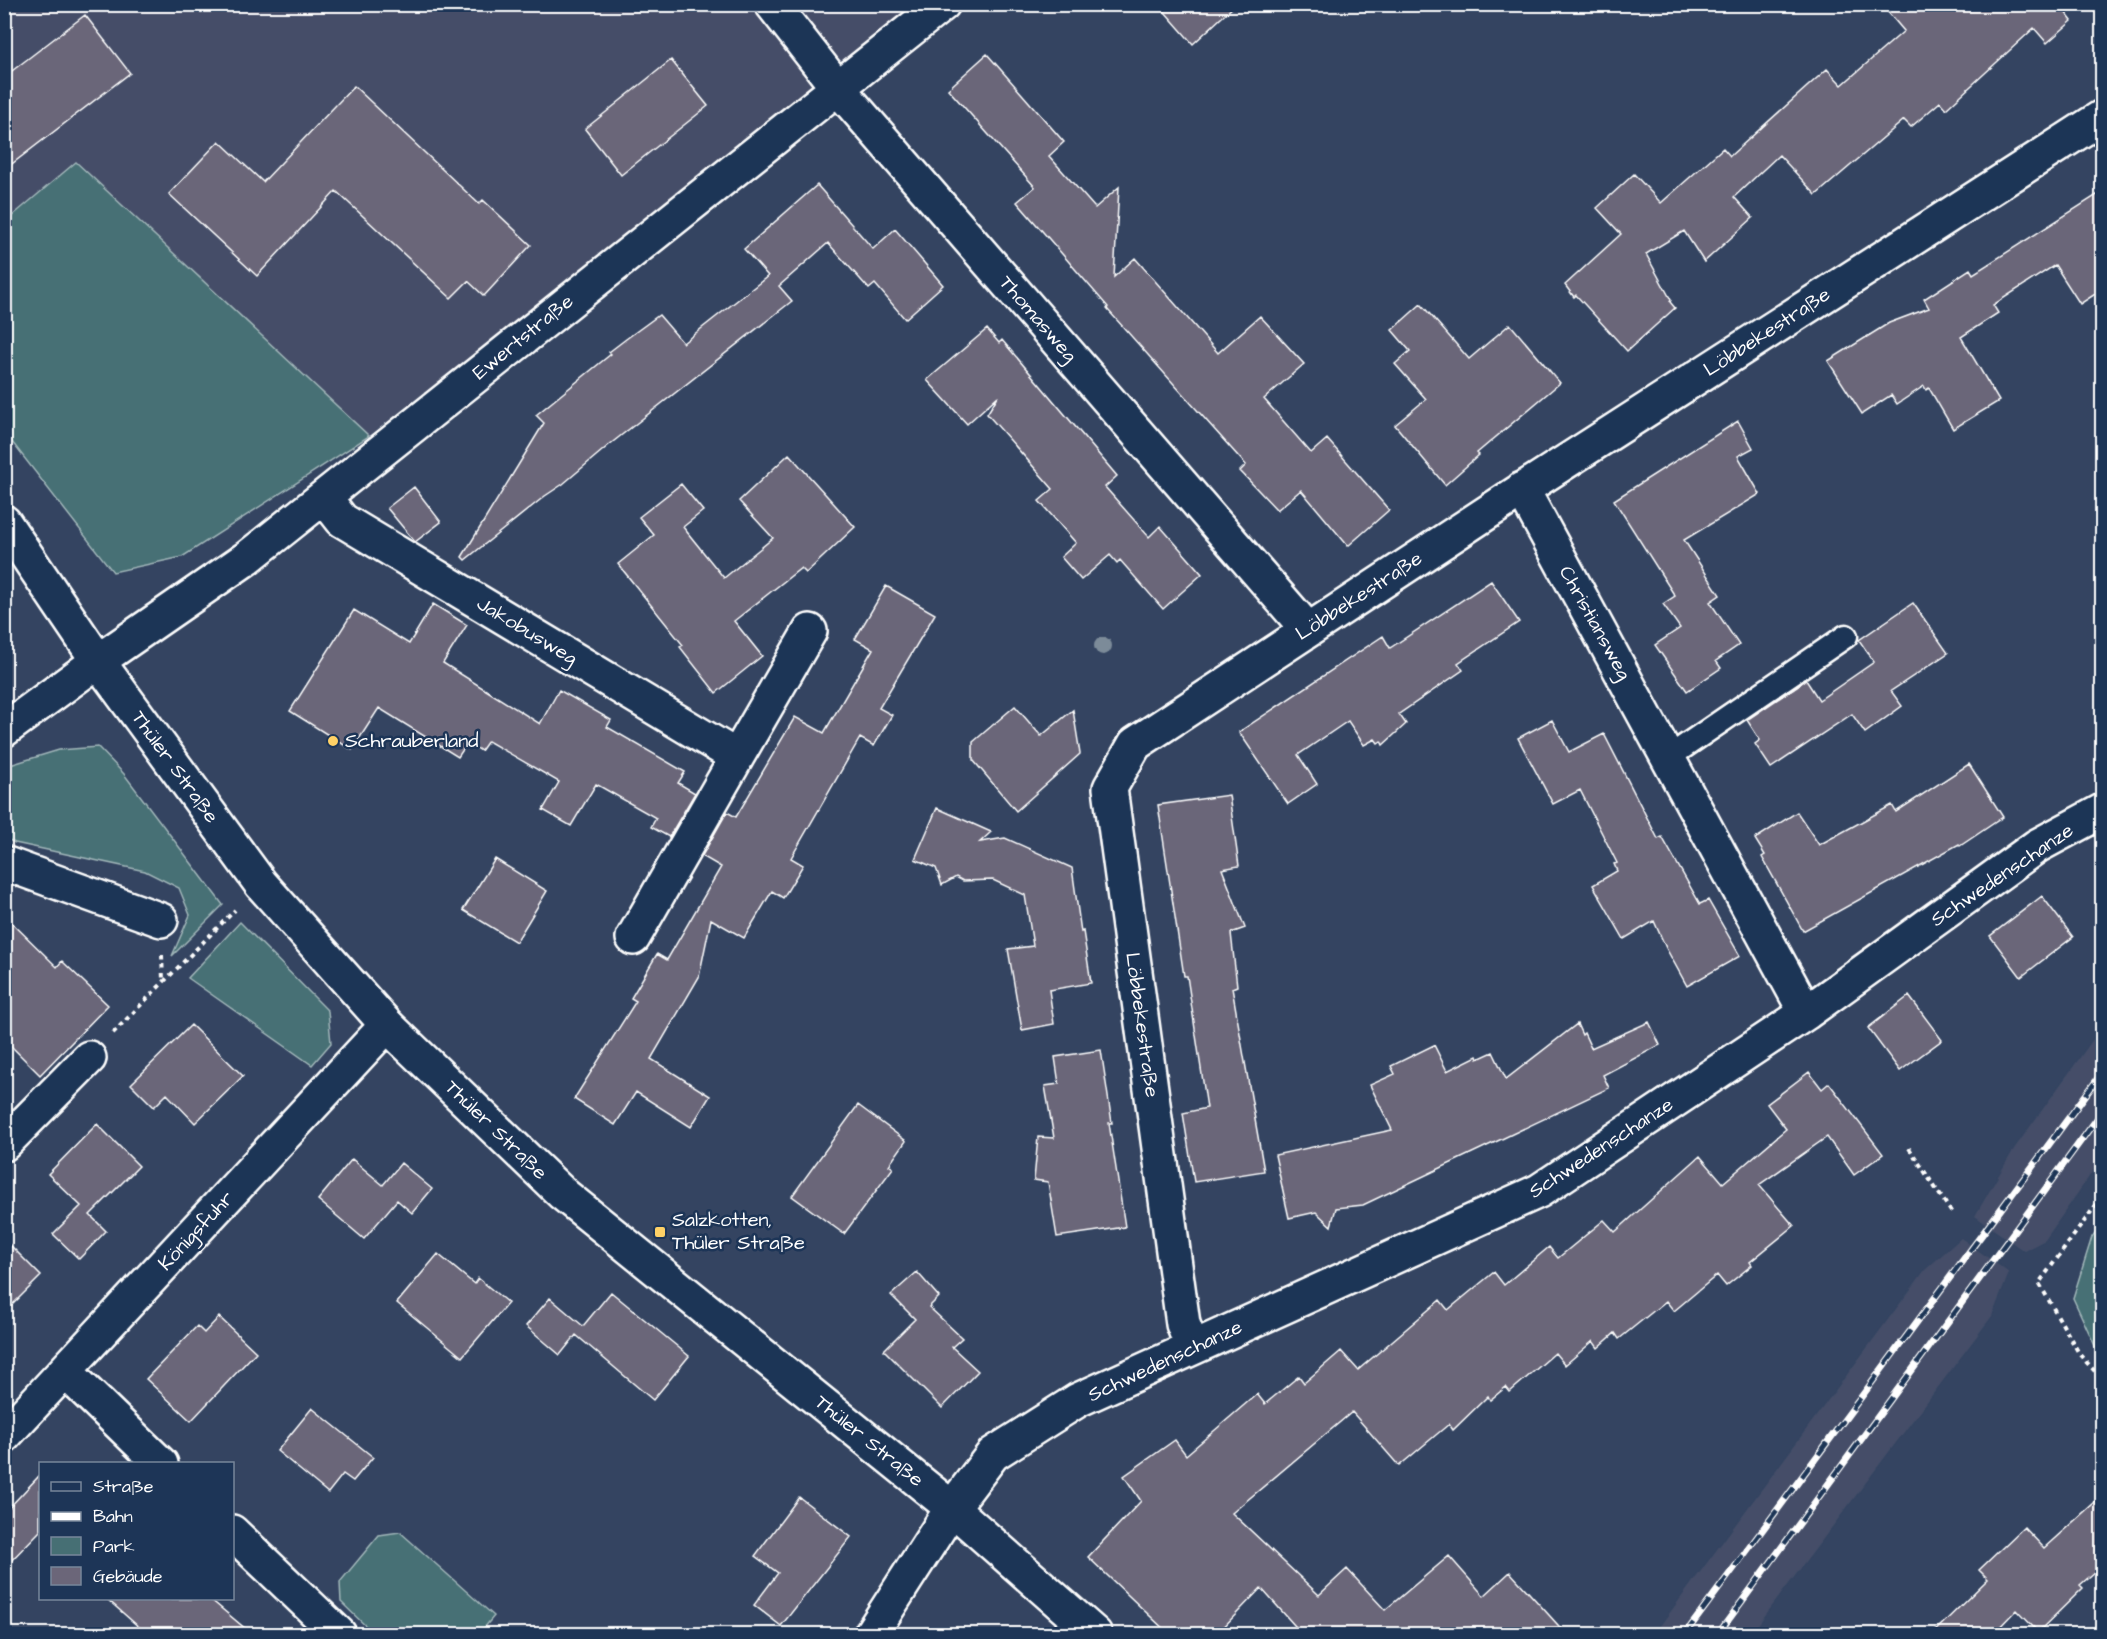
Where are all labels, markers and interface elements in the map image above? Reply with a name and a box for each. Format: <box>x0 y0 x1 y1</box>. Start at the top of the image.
street label: Thomasweg <box>992 270 1084 369</box>
street label: Löbbekestraße <box>1698 280 1836 383</box>
street label: Ewertstraße <box>467 288 579 386</box>
street label: Löbbekestraße <box>1290 544 1428 647</box>
street label: Christiansweg <box>1551 561 1638 686</box>
street label: Jakobusweg <box>471 590 583 673</box>
street label: Thüler Straße <box>125 705 225 829</box>
place label: Schrauberland <box>345 727 478 755</box>
marker: Schrauberland <box>326 734 340 748</box>
street label: Schwedenschanze <box>1925 817 2079 933</box>
street label: Löbbekestraße <box>1118 951 1166 1099</box>
street label: Thüler Straße <box>439 1074 554 1186</box>
street label: Schwedenschanze <box>1523 1091 1679 1205</box>
street label: Königsfuhr <box>152 1185 241 1278</box>
place label: Salzkotten, Thüler Straße <box>672 1206 805 1257</box>
marker: Salzkotten, Thüler Straße <box>653 1225 667 1239</box>
street label: Schwedenschanze <box>1083 1313 1247 1409</box>
street label: Thüler Straße <box>809 1388 930 1494</box>
legend <box>39 1462 234 1600</box>
text: Straße <box>93 1474 154 1499</box>
text: Bahn <box>93 1504 133 1529</box>
text: Park <box>93 1534 135 1559</box>
text: Gebäude <box>93 1564 163 1589</box>

